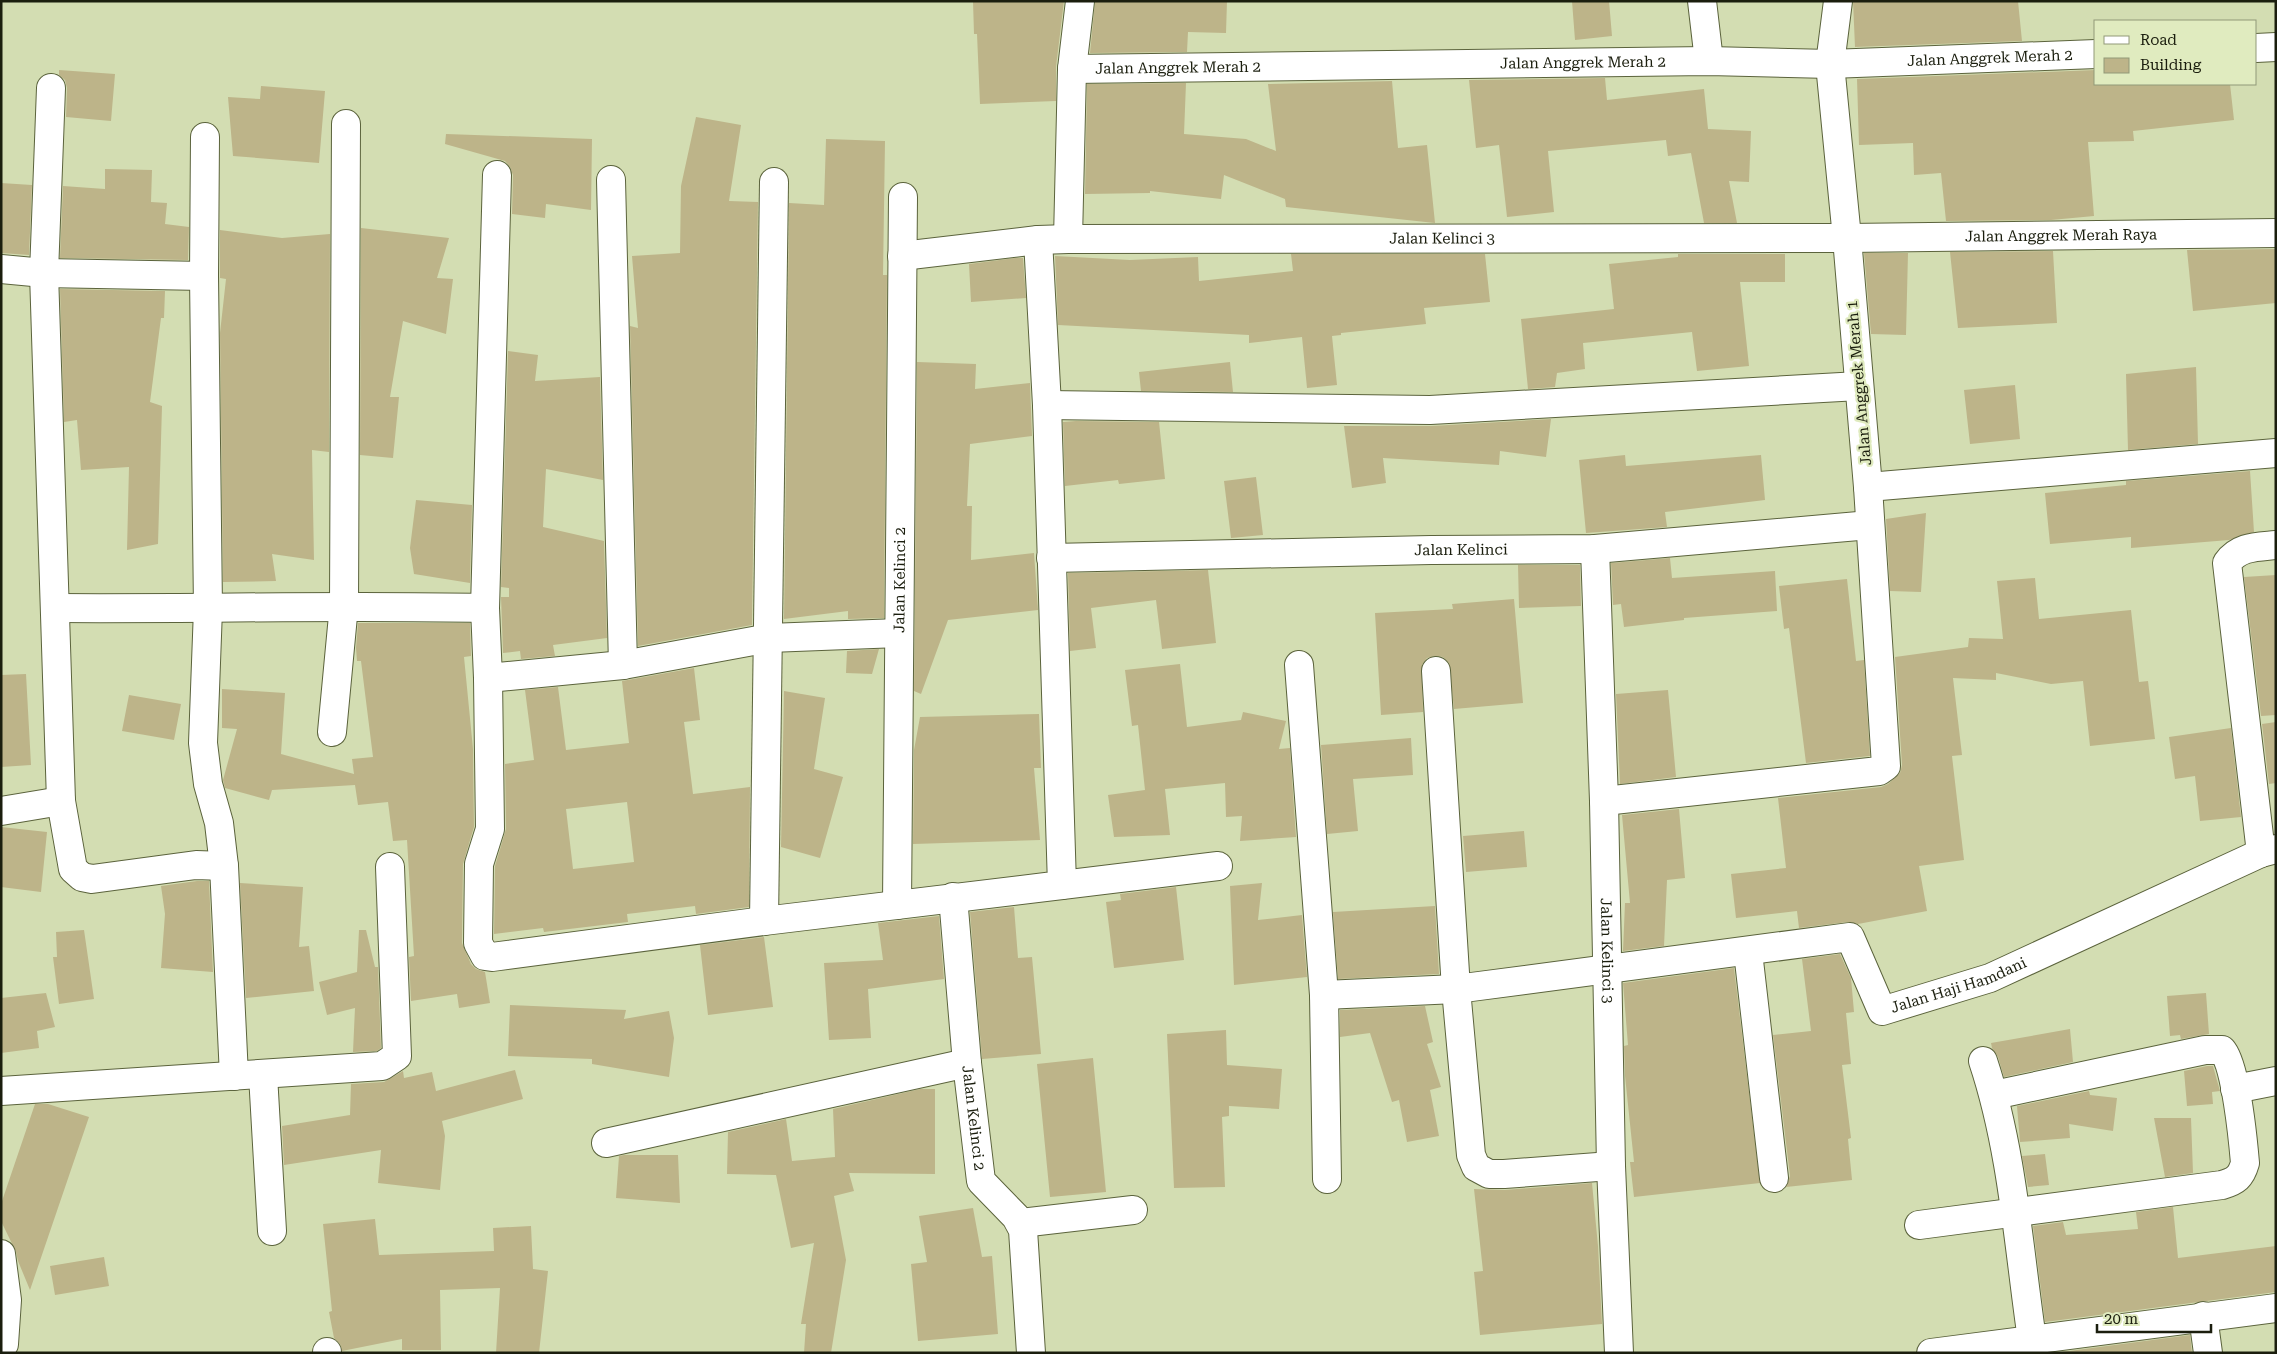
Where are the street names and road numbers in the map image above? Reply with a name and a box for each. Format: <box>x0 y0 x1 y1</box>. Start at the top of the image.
street label: Jalan Anggrek Merah 2 <box>1907 46 2073 70</box>
street label: Jalan Anggrek Merah 2 <box>1500 53 1666 73</box>
street label: Jalan Anggrek Merah 2 <box>1095 58 1261 78</box>
street label: Jalan Anggrek Merah Raya <box>1965 225 2157 246</box>
street label: Jalan Kelinci 3 <box>1389 229 1495 248</box>
street label: Jalan Anggrek Merah 1 <box>1843 300 1875 466</box>
street label: Jalan Kelinci 2 <box>890 527 909 633</box>
street label: Jalan Kelinci <box>1414 541 1508 559</box>
street label: Jalan Kelinci 3 <box>1597 898 1617 1004</box>
street label: Jalan Haji Hamdani <box>1889 953 2030 1017</box>
street label: Jalan Kelinci 2 <box>958 1064 989 1172</box>

